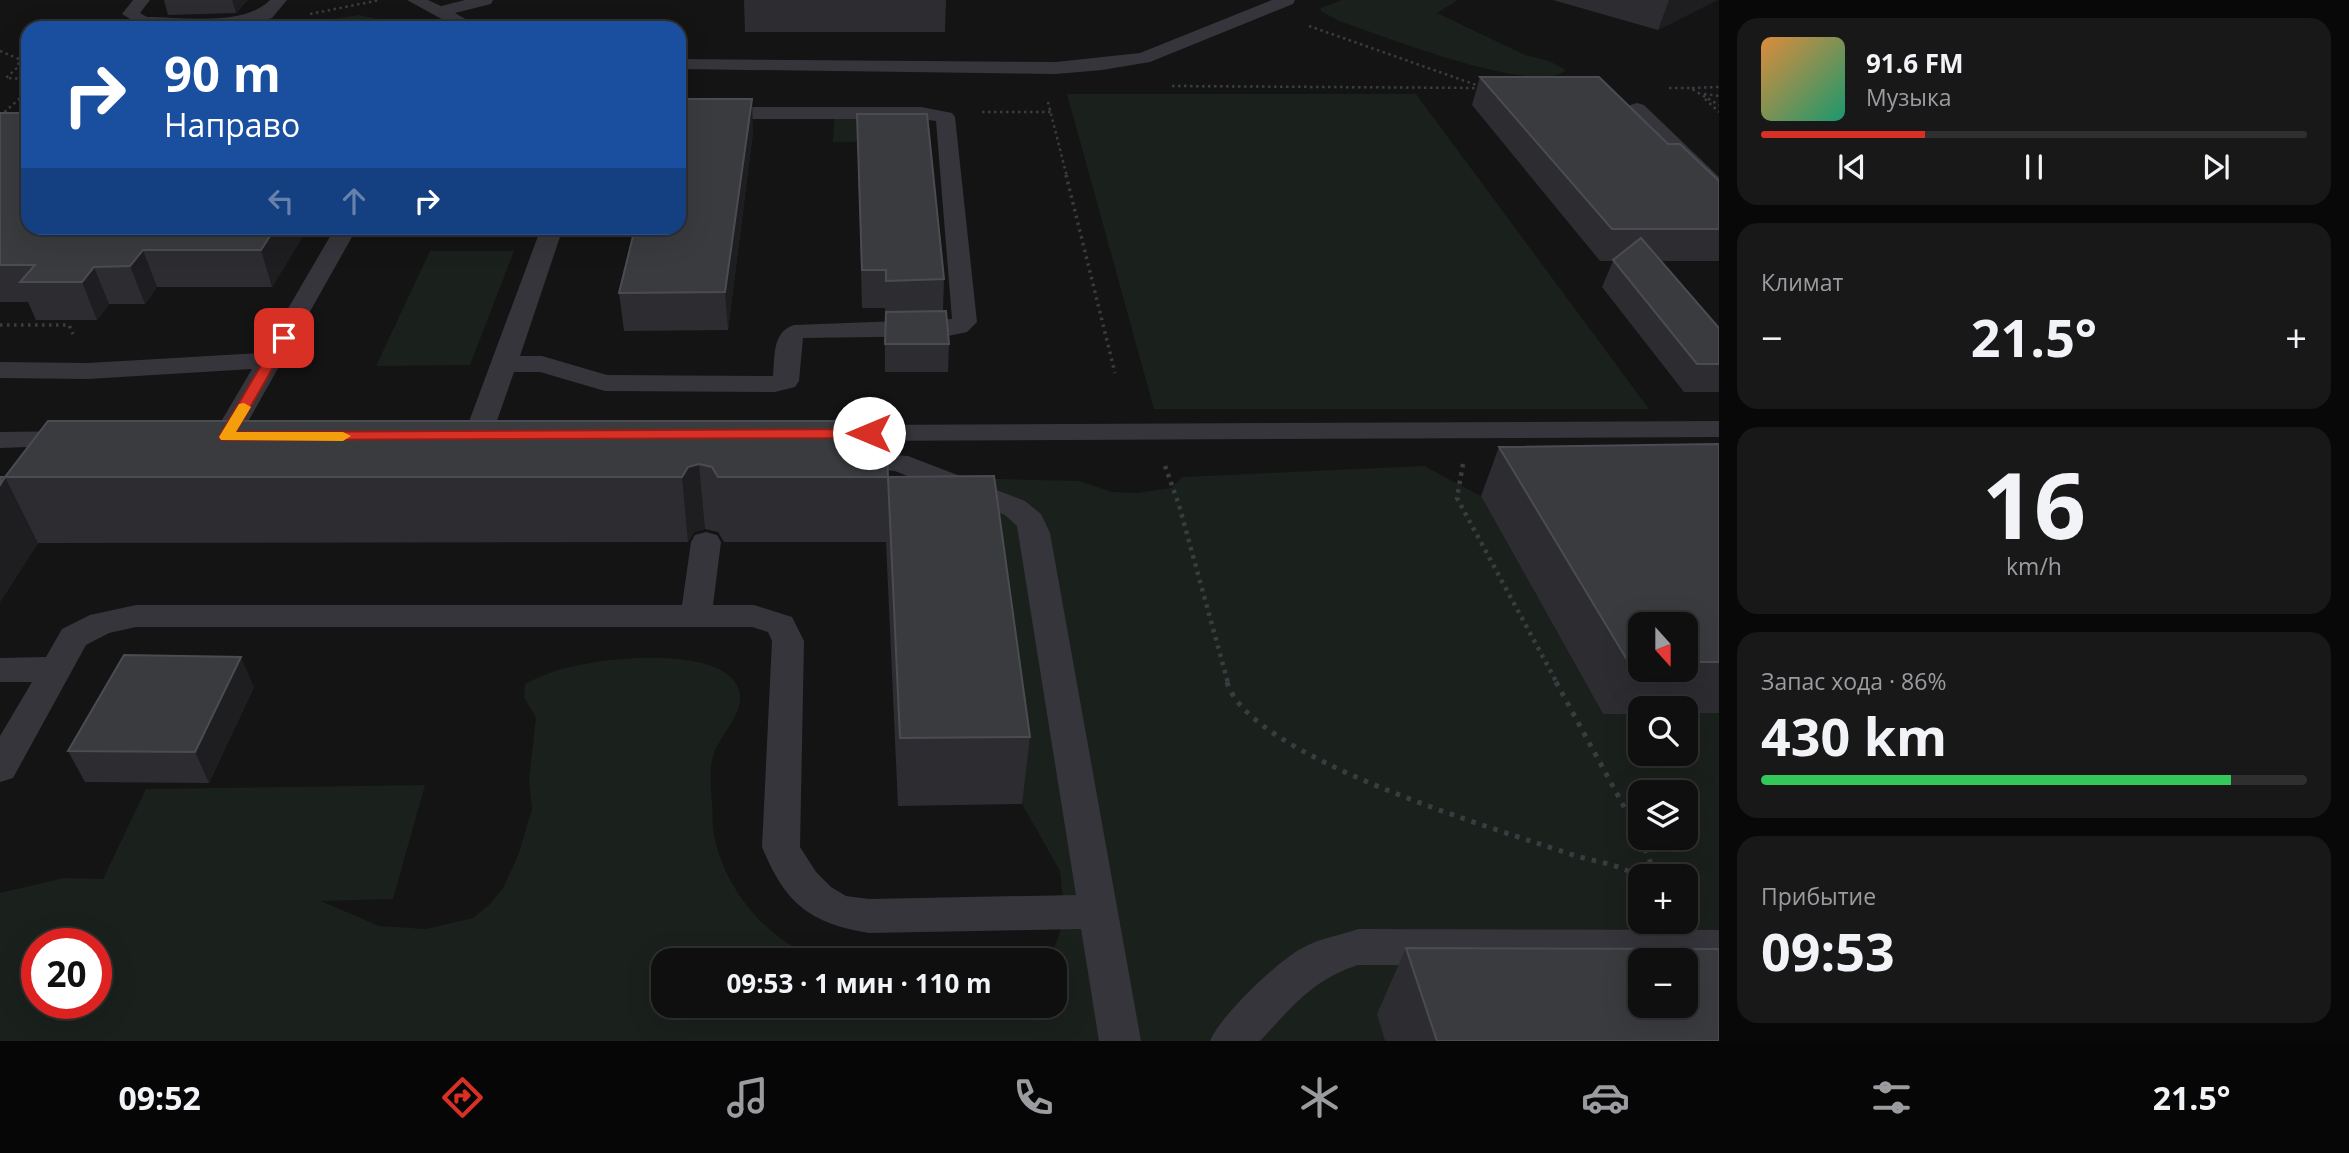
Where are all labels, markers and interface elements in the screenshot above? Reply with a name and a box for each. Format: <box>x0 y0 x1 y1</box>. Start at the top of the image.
text: 90 m <box>164 40 281 106</box>
text: 91.6 FM <box>1866 45 1964 81</box>
icon: right <box>49 49 140 140</box>
text: Музыка <box>1866 81 1952 113</box>
text: Направо <box>164 103 300 146</box>
icon: previous <box>1833 148 1871 186</box>
icon: pause <box>2015 148 2053 186</box>
icon: next <box>2197 148 2235 186</box>
icon: left <box>262 182 300 220</box>
icon: ahead <box>335 182 373 220</box>
icon: right <box>408 182 446 220</box>
text: Климат <box>1761 266 1843 298</box>
text: 21.5° <box>1971 301 2097 372</box>
pin <box>254 308 314 368</box>
text: − <box>1761 311 1783 363</box>
text: + <box>2285 311 2307 363</box>
icon: arrive <box>265 319 303 357</box>
position arrow <box>832 396 906 470</box>
text: 16 <box>1982 442 2086 566</box>
text: km/h <box>2006 550 2062 582</box>
north arrow <box>1628 612 1698 682</box>
map controls <box>1628 612 1698 1018</box>
text: Запас хода · 86% <box>1761 665 1946 697</box>
button: search <box>1628 696 1698 766</box>
text: 430 km <box>1761 700 1947 771</box>
button: layers <box>1628 780 1698 850</box>
button: + <box>1628 864 1698 934</box>
text: Прибытие <box>1761 880 1876 912</box>
text: 09:53 <box>1761 915 1895 986</box>
speed limit sign: 20 <box>21 928 112 1019</box>
button: − <box>1628 948 1698 1018</box>
text: 09:53 · 1 мин · 110 m <box>726 965 992 1001</box>
icon: directions <box>438 1073 487 1122</box>
icon: music <box>723 1073 772 1122</box>
icon: phone <box>1009 1073 1058 1122</box>
icon: climate <box>1295 1073 1344 1122</box>
icon: car <box>1581 1073 1630 1122</box>
icon: filters <box>1867 1073 1916 1122</box>
text: 09:52 <box>118 1076 201 1119</box>
text: 21.5° <box>2153 1076 2230 1119</box>

